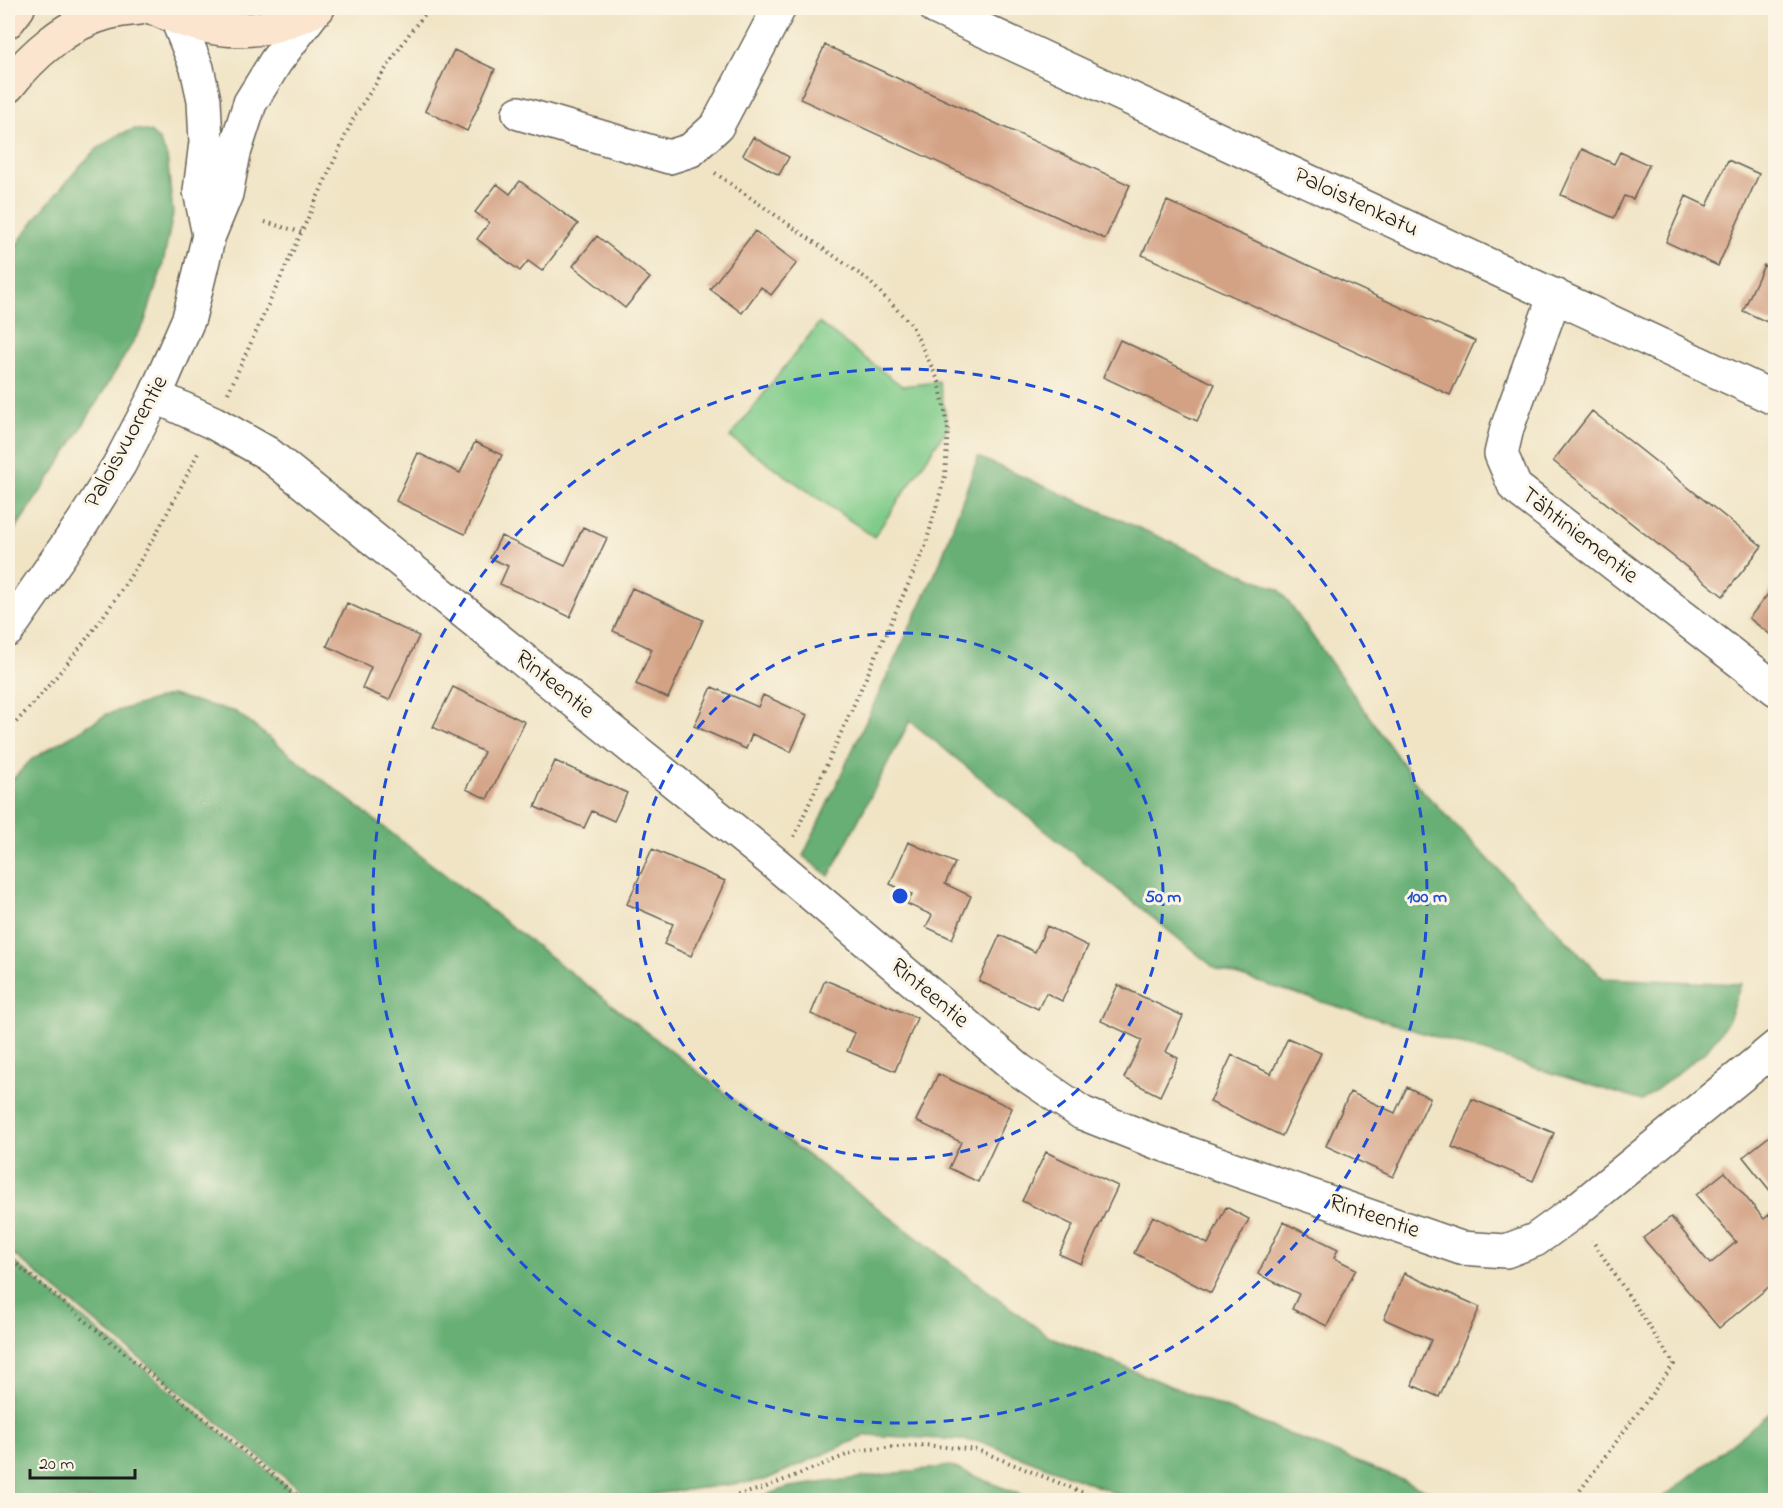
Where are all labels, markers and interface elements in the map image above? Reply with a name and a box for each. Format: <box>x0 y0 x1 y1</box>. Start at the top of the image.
street label: Paloistenkatu <box>1288 159 1424 247</box>
street label: Paloisvuorentie <box>76 369 178 515</box>
street label: Tähtiniementie <box>1513 479 1645 593</box>
street label: Rinteentie <box>506 642 602 728</box>
text: 50 m <box>1145 885 1181 911</box>
text: 100 m <box>1407 885 1447 911</box>
centre of rings <box>890 886 910 906</box>
street label: Rinteentie <box>882 950 976 1038</box>
street label: Rinteentie <box>1324 1185 1424 1249</box>
scale bar <box>30 1442 135 1480</box>
text: 20 m <box>39 1452 74 1478</box>

